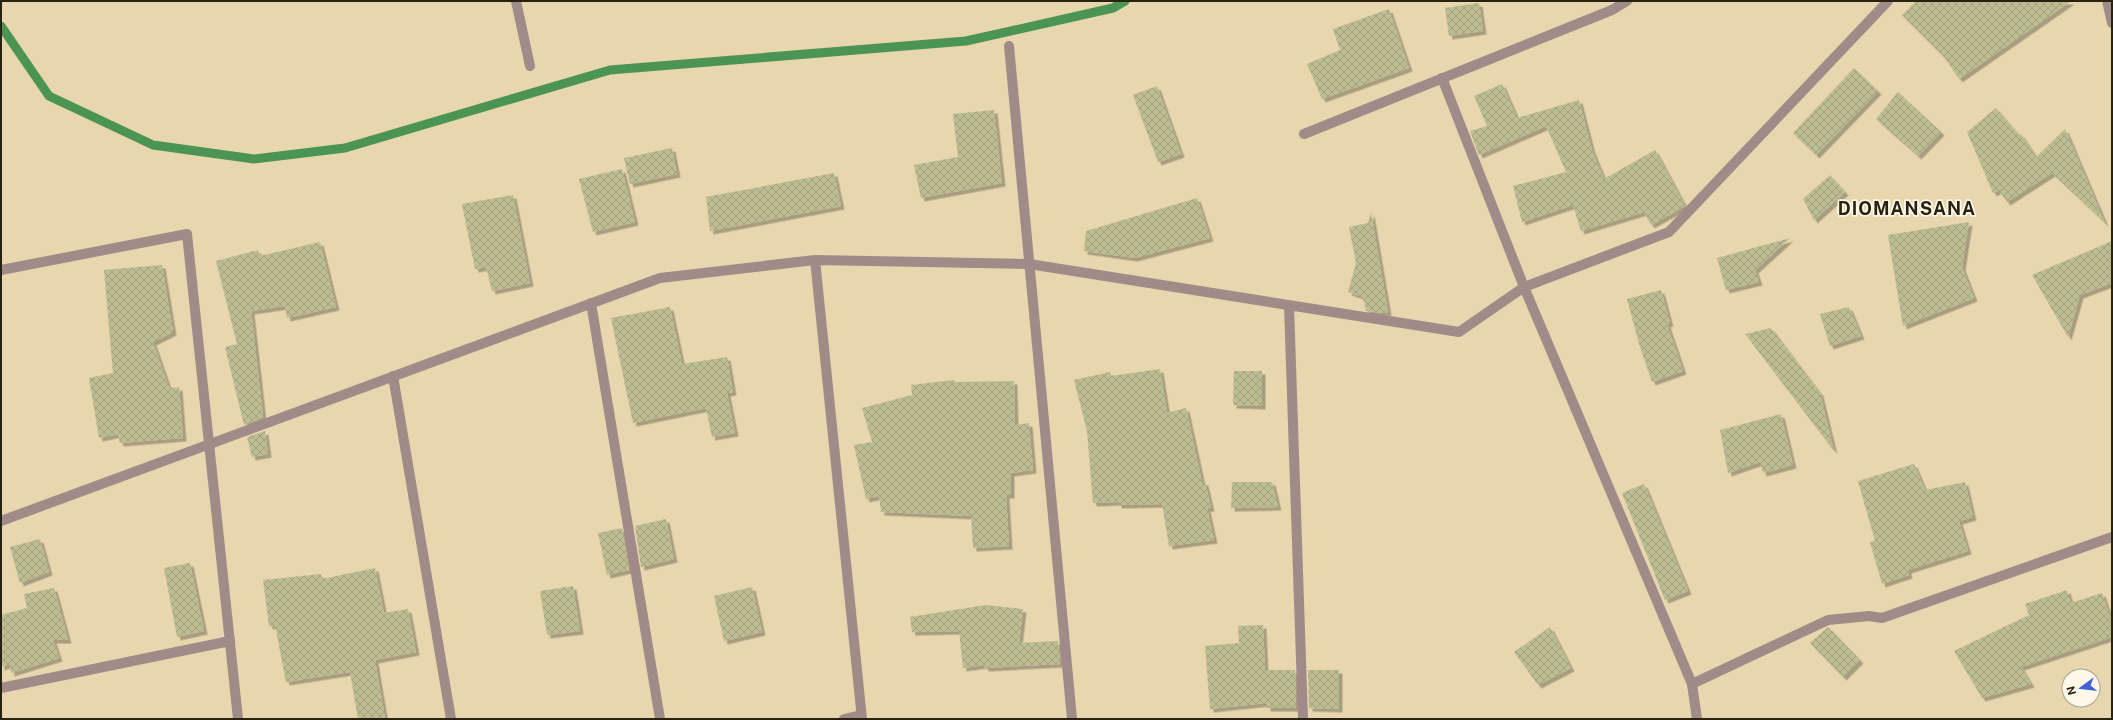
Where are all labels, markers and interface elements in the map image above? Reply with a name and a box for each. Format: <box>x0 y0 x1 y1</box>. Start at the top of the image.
district label: DIOMANSANA <box>1838 198 1976 219</box>
north arrow <box>2061 668 2101 708</box>
text: N <box>2064 685 2078 696</box>

